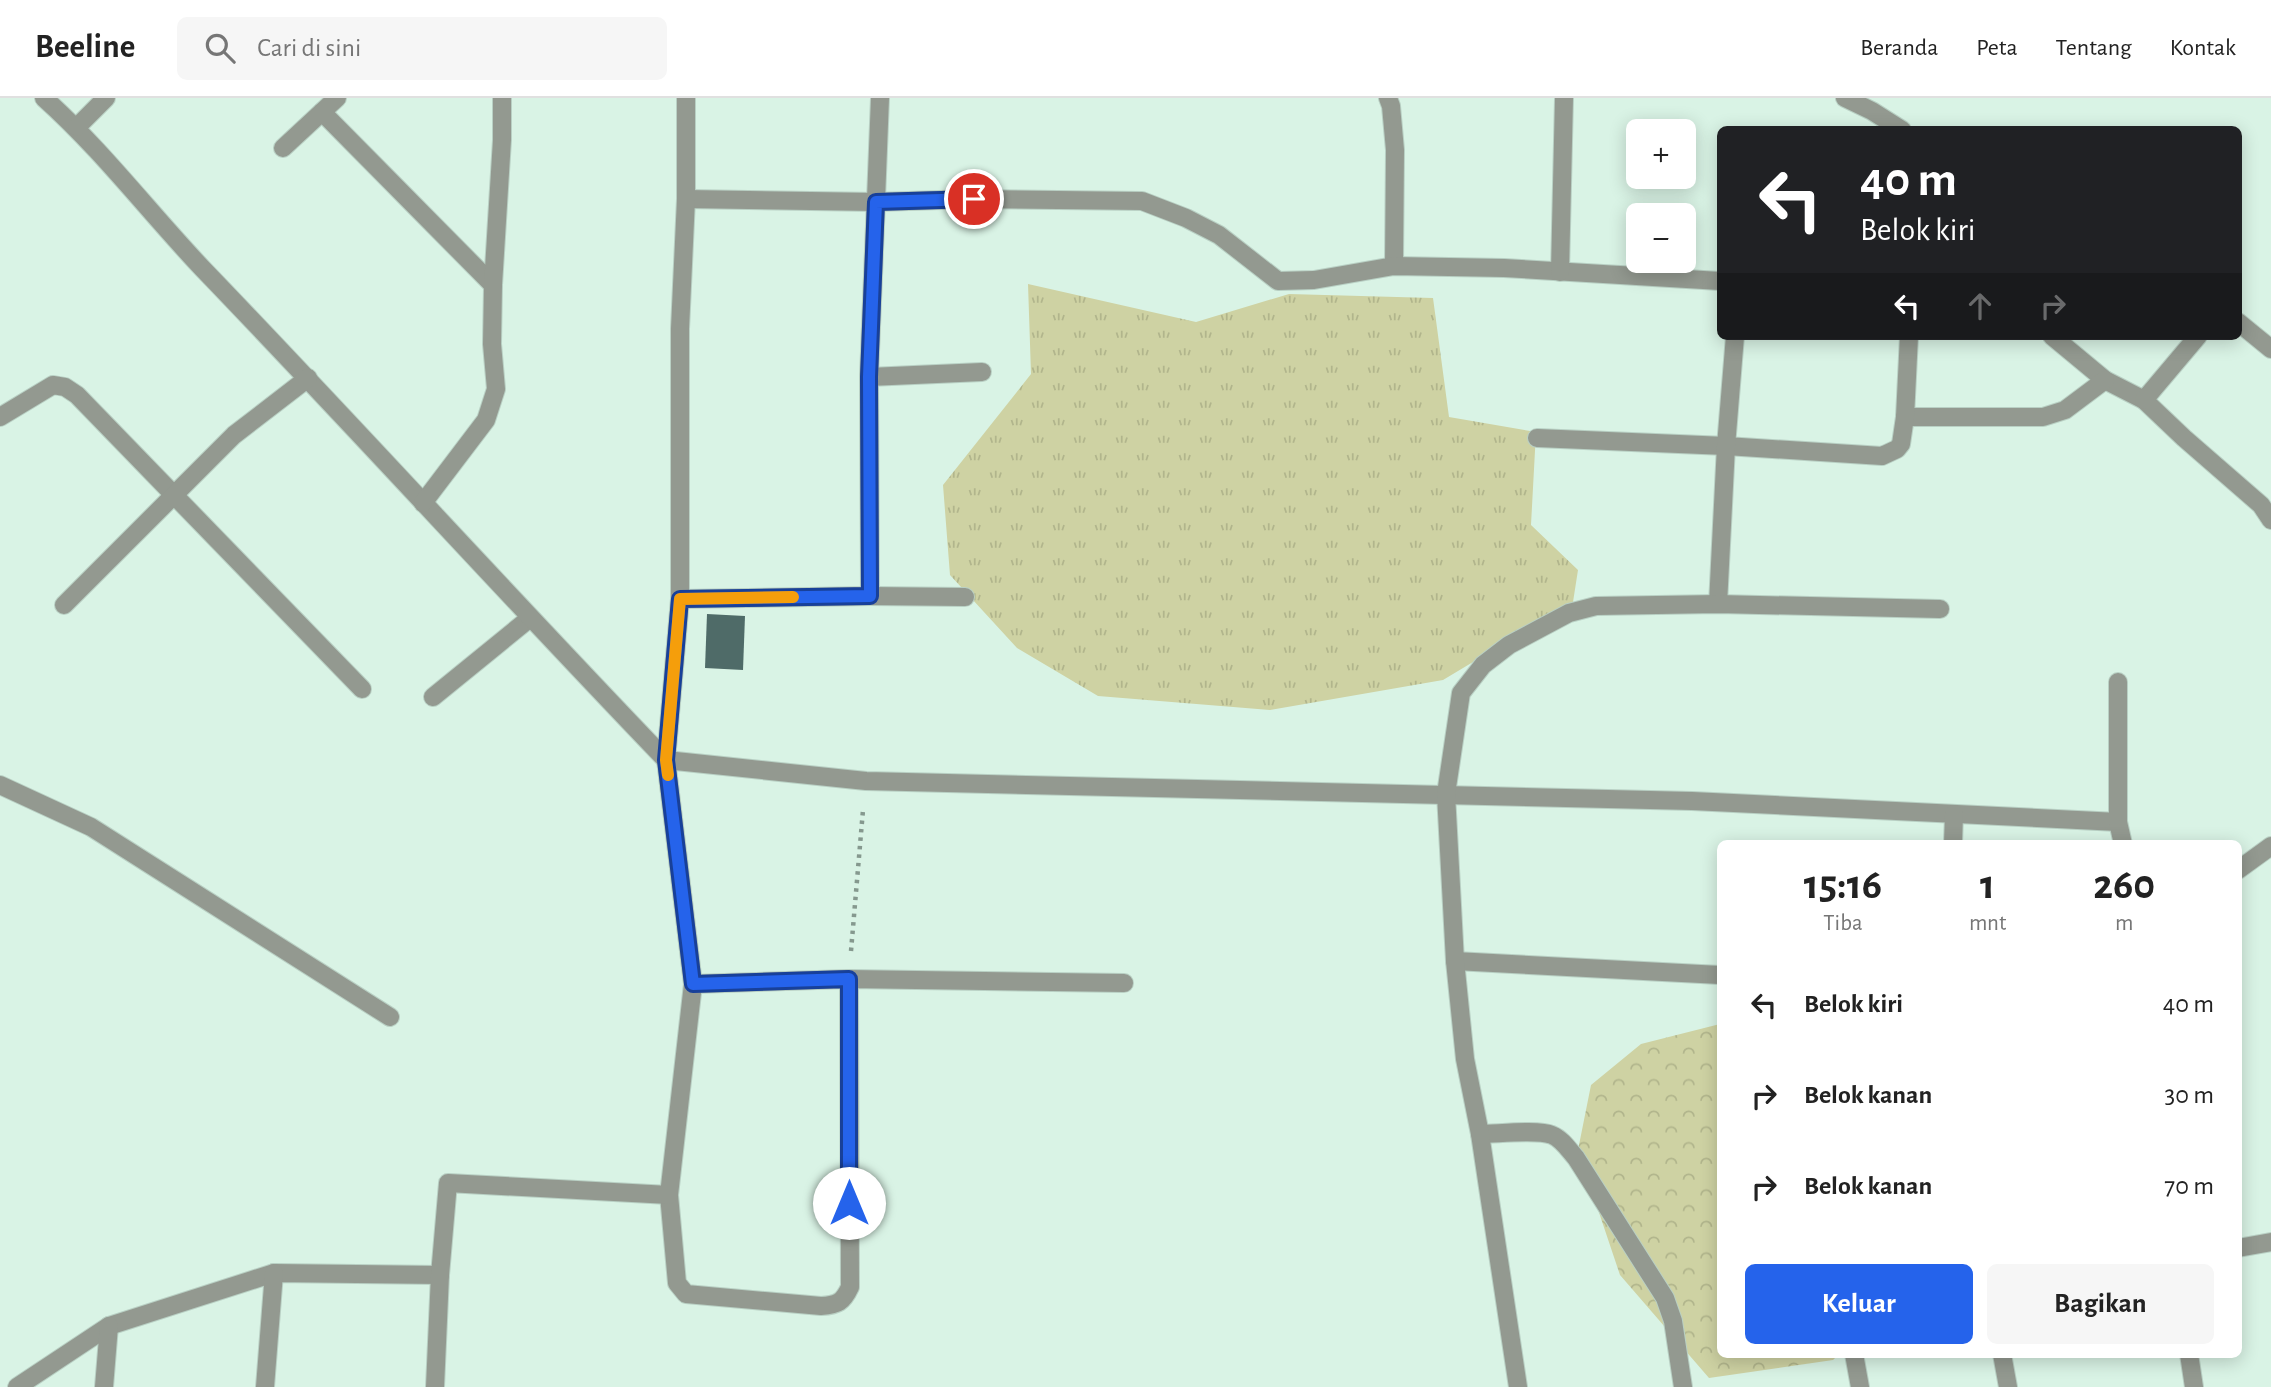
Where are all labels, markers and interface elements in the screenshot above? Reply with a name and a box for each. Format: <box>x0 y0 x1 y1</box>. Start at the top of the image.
search box <box>177 17 667 80</box>
icon: search <box>201 29 239 67</box>
text: Beeline <box>35 31 135 64</box>
text: Cari di sini <box>257 35 361 61</box>
text: Beranda <box>1860 36 1938 60</box>
text: Peta <box>1976 36 2018 60</box>
text: Tentang <box>2056 36 2132 60</box>
text: Kontak <box>2170 36 2236 60</box>
map controls <box>1626 119 1696 273</box>
button: + <box>1626 119 1696 189</box>
icon: left <box>1745 154 1836 245</box>
text: 40 m <box>1860 156 1957 205</box>
pin <box>944 169 1004 229</box>
icon: arrive <box>955 180 993 218</box>
button: − <box>1626 203 1696 273</box>
text: Belok kiri <box>1860 214 1976 246</box>
icon: left <box>1888 287 1926 325</box>
icon: ahead <box>1961 287 1999 325</box>
icon: right <box>2034 287 2072 325</box>
text: 15:16 <box>1804 864 1882 906</box>
text: 1 <box>1980 864 1995 906</box>
text: 260 <box>2093 864 2155 906</box>
text: Tiba <box>1823 912 1863 935</box>
text: mnt <box>1969 912 2006 935</box>
text: m <box>2115 912 2133 935</box>
icon: left <box>1745 986 1783 1024</box>
text: Belok kiri <box>1804 991 1903 1017</box>
text: 40 m <box>2163 991 2214 1017</box>
icon: right <box>1745 1077 1783 1115</box>
text: Belok kanan <box>1804 1082 1932 1108</box>
text: 30 m <box>2164 1082 2214 1108</box>
position arrow <box>812 1166 886 1240</box>
icon: right <box>1745 1168 1783 1206</box>
text: Belok kanan <box>1804 1173 1932 1199</box>
text: 70 m <box>2164 1173 2214 1199</box>
button: Keluar <box>1745 1264 1973 1344</box>
button: Bagikan <box>1987 1264 2214 1344</box>

